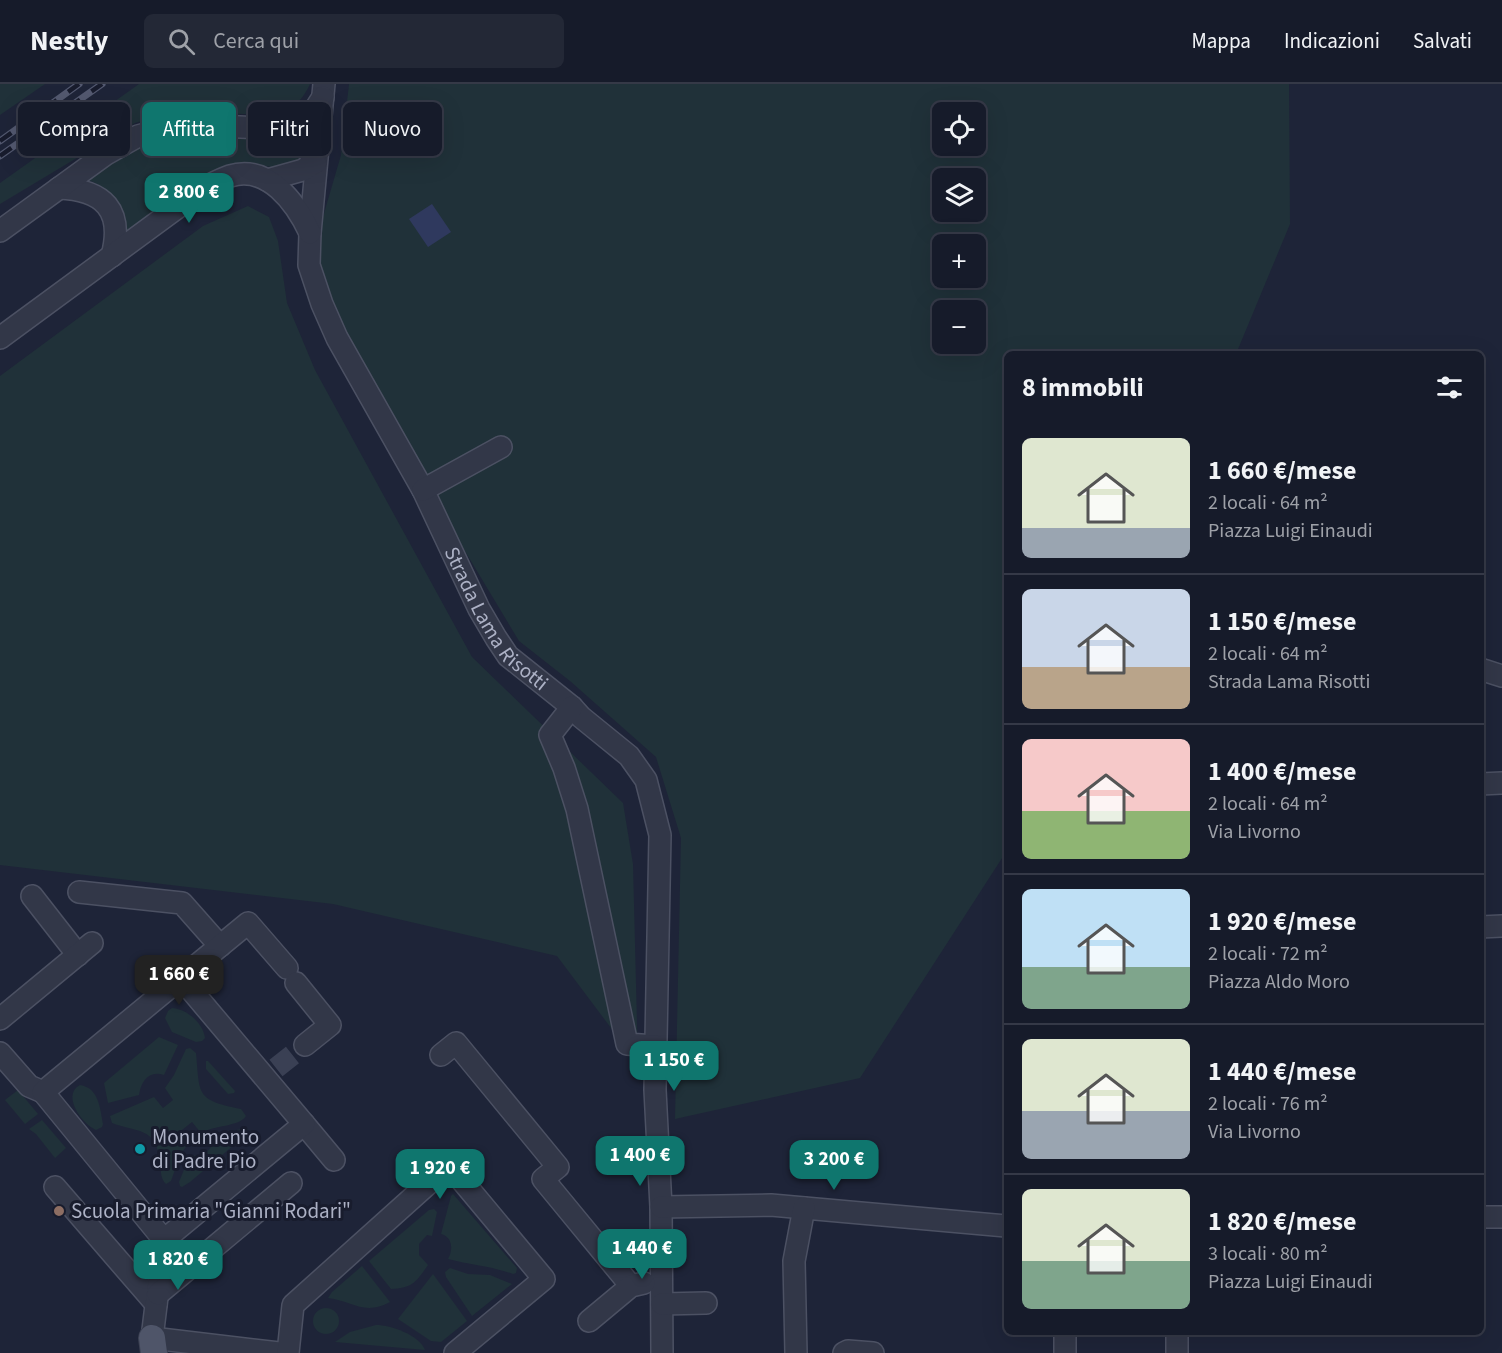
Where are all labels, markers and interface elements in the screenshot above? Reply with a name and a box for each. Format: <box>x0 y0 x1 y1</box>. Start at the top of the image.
search box <box>144 14 564 68</box>
text: Nestly <box>30 21 108 61</box>
icon: search <box>165 25 198 58</box>
text: Cerca qui <box>213 25 299 57</box>
text: Mappa <box>1192 26 1251 56</box>
text: Indicazioni <box>1284 26 1380 56</box>
text: Salvati <box>1413 26 1472 56</box>
chip: Compra <box>18 102 130 156</box>
chip: Affitta <box>142 102 236 156</box>
chip: Filtri <box>248 102 331 156</box>
chip: Nuovo <box>343 102 442 156</box>
map controls <box>932 102 986 354</box>
button: locate <box>932 102 986 156</box>
button: layers <box>932 168 986 222</box>
pin: 2 800 € <box>134 173 244 224</box>
text: 2 800 € <box>159 178 219 206</box>
button: + <box>932 234 986 288</box>
button: − <box>932 300 986 354</box>
text: 8 immobili <box>1022 369 1144 406</box>
icon: filters <box>1433 371 1466 404</box>
text: 1 660 €/mese <box>1208 452 1357 489</box>
icon: home <box>1070 462 1142 534</box>
text: 2 locali · 64 m² <box>1208 489 1328 517</box>
text: Piazza Luigi Einaudi <box>1208 517 1373 545</box>
street label: Strada Lama Risotti <box>437 542 555 698</box>
text: 1 150 €/mese <box>1208 603 1357 640</box>
icon: home <box>1070 613 1142 685</box>
text: 2 locali · 64 m² <box>1208 640 1328 668</box>
text: Strada Lama Risotti <box>1208 668 1370 696</box>
text: 1 400 €/mese <box>1208 753 1357 790</box>
icon: home <box>1070 763 1142 835</box>
text: 2 locali · 64 m² <box>1208 790 1328 818</box>
text: Via Livorno <box>1208 818 1301 846</box>
text: 1 920 €/mese <box>1208 903 1357 940</box>
icon: home <box>1070 913 1142 985</box>
text: 2 locali · 72 m² <box>1208 940 1328 968</box>
pin: 1 660 € <box>124 955 234 1006</box>
text: 1 660 € <box>149 960 209 988</box>
text: Piazza Aldo Moro <box>1208 968 1350 996</box>
pin: 1 150 € <box>619 1041 729 1092</box>
text: 1 150 € <box>644 1046 704 1074</box>
text: 1 440 €/mese <box>1208 1053 1357 1090</box>
icon: home <box>1070 1063 1142 1135</box>
text: 2 locali · 76 m² <box>1208 1090 1328 1118</box>
text: Via Livorno <box>1208 1118 1301 1146</box>
place label: Monumento di Padre Pio <box>152 1122 259 1176</box>
pin: 1 400 € <box>585 1136 695 1187</box>
pin: 3 200 € <box>779 1140 889 1191</box>
text: 1 400 € <box>610 1141 670 1169</box>
marker: Monumento di Padre Pio <box>133 1142 147 1156</box>
text: 3 200 € <box>804 1145 864 1173</box>
pin: 1 920 € <box>385 1149 495 1200</box>
text: 1 920 € <box>410 1154 470 1182</box>
place label: Scuola Primaria "Gianni Rodari" <box>71 1196 351 1226</box>
text: 1 820 €/mese <box>1208 1203 1357 1240</box>
marker: Scuola Primaria "Gianni Rodari" <box>52 1204 66 1218</box>
icon: home <box>1070 1213 1142 1285</box>
pin: 1 440 € <box>587 1229 697 1280</box>
text: 1 440 € <box>612 1234 672 1262</box>
pin: 1 820 € <box>123 1240 233 1291</box>
text: 3 locali · 80 m² <box>1208 1240 1328 1268</box>
text: 1 820 € <box>148 1245 208 1273</box>
text: Piazza Luigi Einaudi <box>1208 1268 1373 1296</box>

